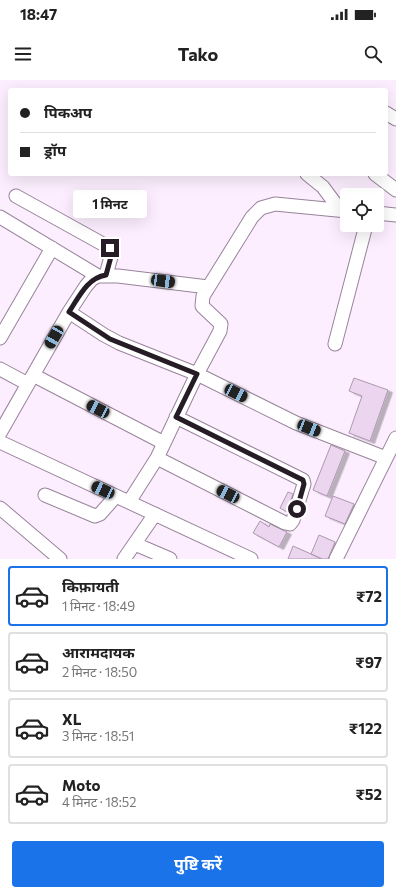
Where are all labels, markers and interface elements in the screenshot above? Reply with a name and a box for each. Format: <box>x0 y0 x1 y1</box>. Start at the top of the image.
text: 18:47 <box>20 5 57 23</box>
icon: menu <box>12 43 34 65</box>
text: Tako <box>178 43 218 65</box>
icon: search <box>362 43 384 65</box>
text: पिकअप <box>44 103 92 121</box>
text: ड्रॉप <box>44 141 66 159</box>
map controls <box>340 188 384 232</box>
button: locate <box>340 188 384 232</box>
callout: 1 मिनट <box>73 190 147 218</box>
text: 1 मिनट <box>92 196 128 212</box>
route end <box>101 239 119 257</box>
car <box>150 273 176 289</box>
car <box>43 324 65 350</box>
car <box>223 382 249 404</box>
car <box>85 398 111 420</box>
car <box>296 418 322 438</box>
car <box>90 479 116 501</box>
car <box>215 483 241 505</box>
route start <box>288 500 306 518</box>
text: किफ़ायती <box>62 577 119 595</box>
icon: car <box>14 578 50 614</box>
text: ₹72 <box>356 587 382 605</box>
text: 1 मिनट · 18:49 <box>62 598 135 614</box>
text: आरामदायक <box>62 643 135 661</box>
icon: car <box>14 644 50 680</box>
text: ₹97 <box>355 653 382 671</box>
text: 2 मिनट · 18:50 <box>62 664 137 680</box>
icon: car <box>14 710 50 746</box>
text: XL <box>62 710 81 728</box>
text: ₹122 <box>349 719 382 737</box>
text: 3 मिनट · 18:51 <box>62 728 134 744</box>
icon: car <box>14 776 50 812</box>
text: Moto <box>62 776 101 794</box>
text: ₹52 <box>356 785 382 803</box>
text: 4 मिनट · 18:52 <box>62 794 136 810</box>
button: पुष्टि करें <box>12 841 384 887</box>

